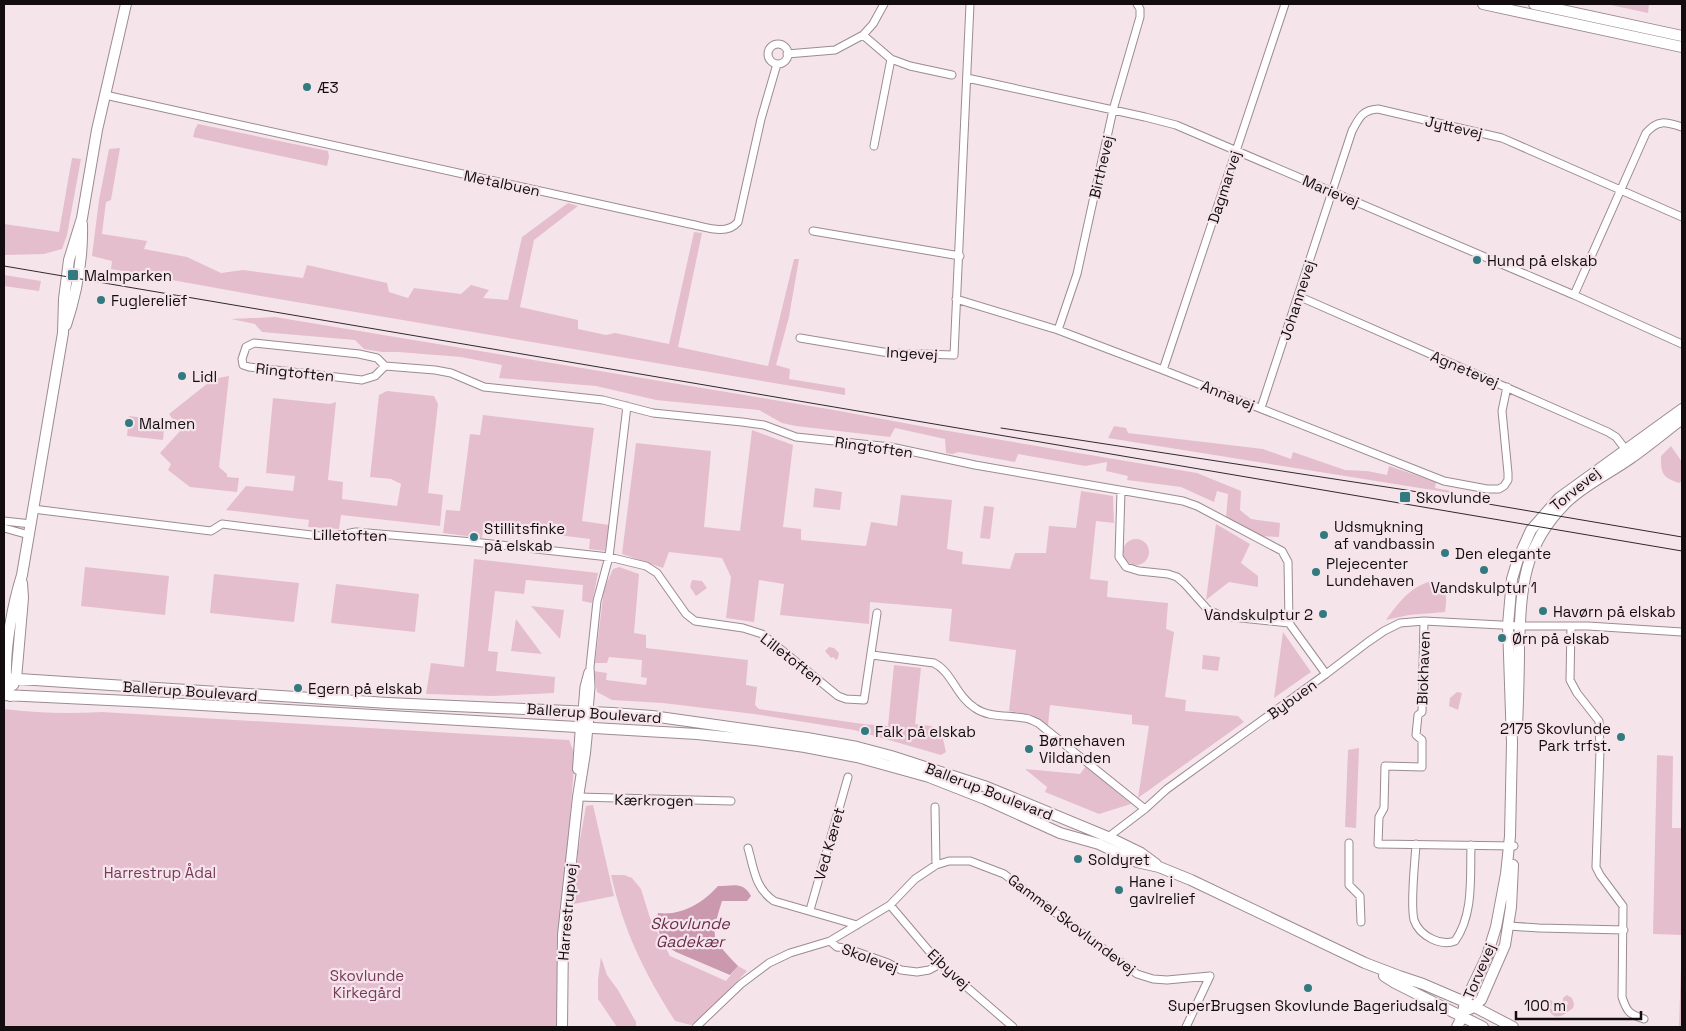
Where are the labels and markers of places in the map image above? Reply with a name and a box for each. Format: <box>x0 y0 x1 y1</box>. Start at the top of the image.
place label: Æ3 <box>317 78 339 97</box>
marker: Æ3 <box>301 81 313 93</box>
place label: Hund på elskab <box>1487 251 1598 270</box>
marker: Hund på elskab <box>1471 254 1483 266</box>
place label: Malmparken <box>84 266 172 285</box>
marker: Malmparken <box>66 268 80 282</box>
place label: Fuglerelief <box>111 291 188 310</box>
marker: Fuglerelief <box>95 294 107 306</box>
place label: Lidl <box>192 367 217 386</box>
marker: Lidl <box>176 370 188 382</box>
place label: Malmen <box>139 414 195 433</box>
marker: Malmen <box>123 417 135 429</box>
place label: Skovlunde <box>1416 488 1491 507</box>
marker: Skovlunde <box>1398 490 1412 504</box>
place label: Udsmykning af vandbassin <box>1334 517 1435 553</box>
place label: Stillitsfinke på elskab <box>484 519 565 555</box>
marker: Udsmykning af vandbassin <box>1318 529 1330 541</box>
marker: Stillitsfinke på elskab <box>468 531 480 543</box>
place label: Den elegante <box>1455 544 1551 563</box>
marker: Den elegante <box>1439 547 1451 559</box>
place label: Plejecenter Lundehaven <box>1326 554 1414 590</box>
marker: Vandskulptur 1 <box>1478 564 1490 576</box>
marker: Plejecenter Lundehaven <box>1310 566 1322 578</box>
place label: Vandskulptur 1 <box>1431 578 1537 597</box>
place label: Havørn på elskab <box>1553 602 1676 621</box>
place label: Vandskulptur 2 <box>1204 605 1313 624</box>
marker: Havørn på elskab <box>1537 605 1549 617</box>
marker: Vandskulptur 2 <box>1317 608 1329 620</box>
place label: Ørn på elskab <box>1512 629 1610 648</box>
marker: Ørn på elskab <box>1496 632 1508 644</box>
place label: Egern på elskab <box>308 679 422 698</box>
marker: Egern på elskab <box>292 682 304 694</box>
place label: 2175 Skovlunde Park trfst. <box>1500 719 1611 755</box>
place label: Falk på elskab <box>875 722 976 741</box>
marker: Falk på elskab <box>859 725 871 737</box>
place label: Børnehaven Vildanden <box>1039 731 1125 767</box>
marker: 2175 Skovlunde Park trfst. <box>1615 731 1627 743</box>
marker: Børnehaven Vildanden <box>1023 743 1035 755</box>
place label: Soldyret <box>1088 850 1150 869</box>
marker: Soldyret <box>1072 853 1084 865</box>
place label: Hane i gavlrelief <box>1129 872 1196 908</box>
marker: Hane i gavlrelief <box>1113 884 1125 896</box>
marker: SuperBrugsen Skovlunde Bageriudsalg <box>1302 982 1314 994</box>
place label: SuperBrugsen Skovlunde Bageriudsalg <box>1168 996 1448 1015</box>

